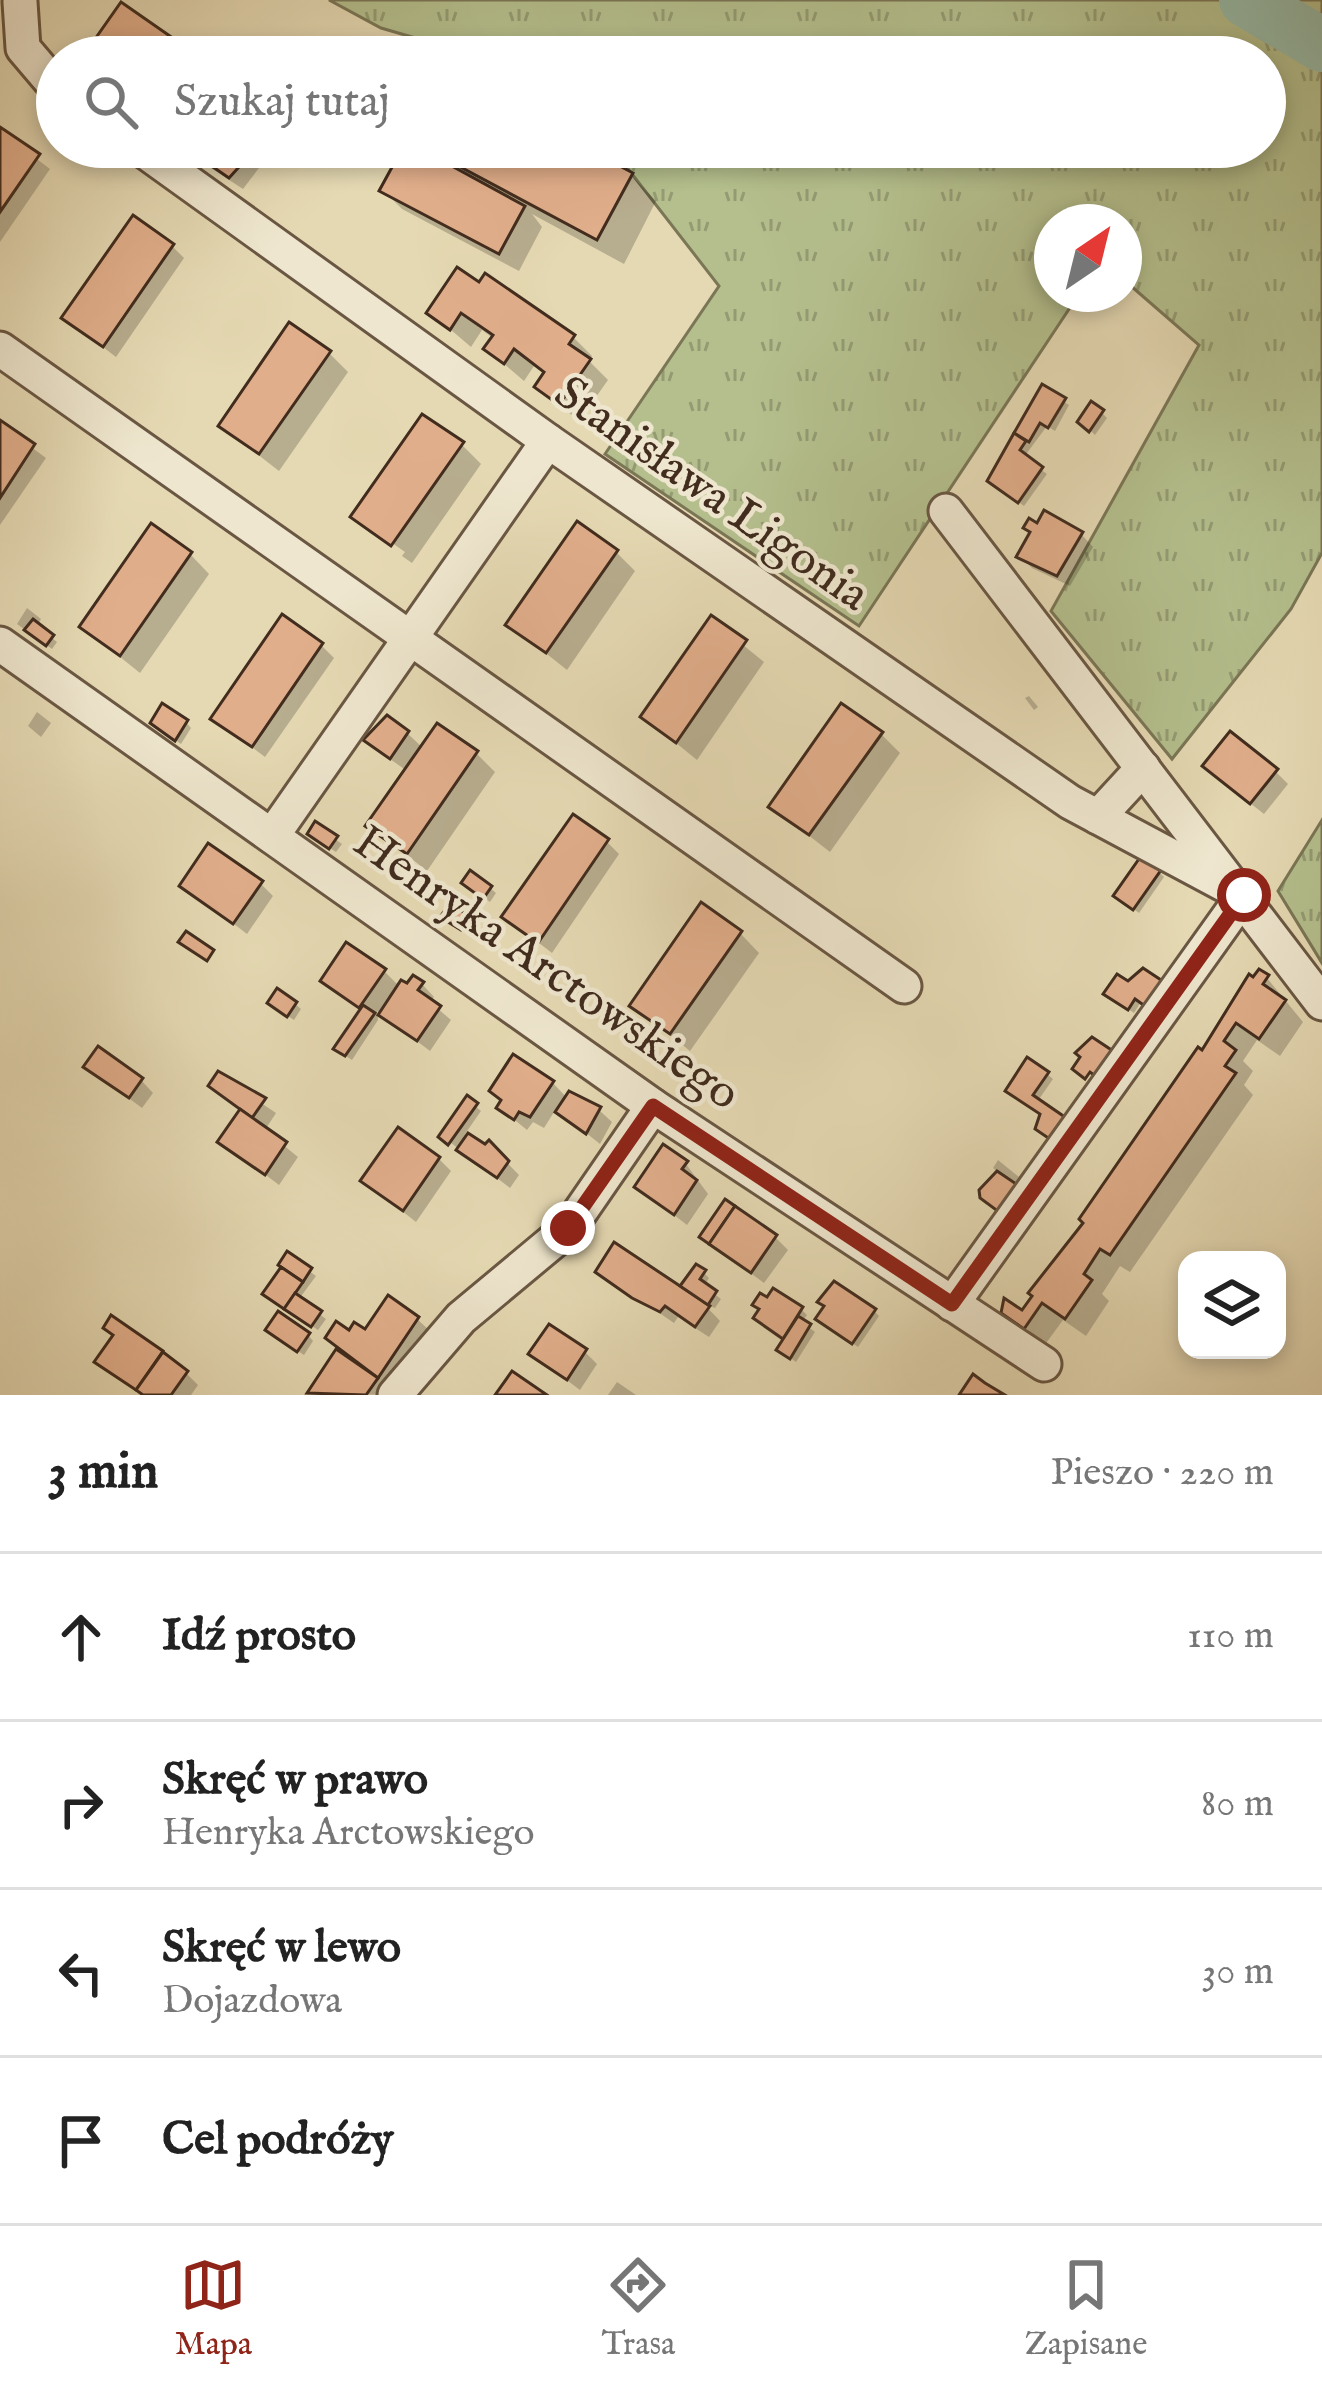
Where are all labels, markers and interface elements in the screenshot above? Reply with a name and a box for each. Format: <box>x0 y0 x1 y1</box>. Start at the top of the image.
search box <box>36 36 1286 168</box>
icon: search <box>78 69 144 135</box>
text: Szukaj tutaj <box>174 74 390 131</box>
north arrow <box>1034 204 1142 312</box>
street label: Stanisława Ligonia <box>542 364 880 626</box>
street label: Henryka Arctowskiego <box>341 813 751 1125</box>
route start <box>1217 868 1271 922</box>
route end <box>541 1201 595 1255</box>
map controls <box>1178 1251 1286 1359</box>
button: layers <box>1178 1251 1286 1359</box>
text: 3 min <box>48 1441 158 1506</box>
text: Pieszo · 220 m <box>1050 1449 1274 1498</box>
icon: ahead <box>48 1604 114 1670</box>
text: Idź prosto <box>162 1608 356 1665</box>
text: 110 m <box>1187 1612 1274 1661</box>
text: Skręć w prawo <box>162 1752 428 1809</box>
icon: right <box>48 1772 114 1838</box>
text: 80 m <box>1201 1780 1274 1829</box>
text: Henryka Arctowskiego <box>162 1809 535 1858</box>
text: Skręć w lewo <box>162 1920 401 1977</box>
icon: left <box>48 1940 114 2006</box>
text: 30 m <box>1202 1948 1274 1997</box>
text: Dojazdowa <box>162 1977 342 2026</box>
icon: arrive <box>48 2108 114 2174</box>
text: Cel podróży <box>162 2112 393 2169</box>
tab: Mapa <box>175 2252 252 2366</box>
tab: Trasa <box>602 2252 675 2366</box>
tab: Zapisane <box>1025 2252 1147 2366</box>

